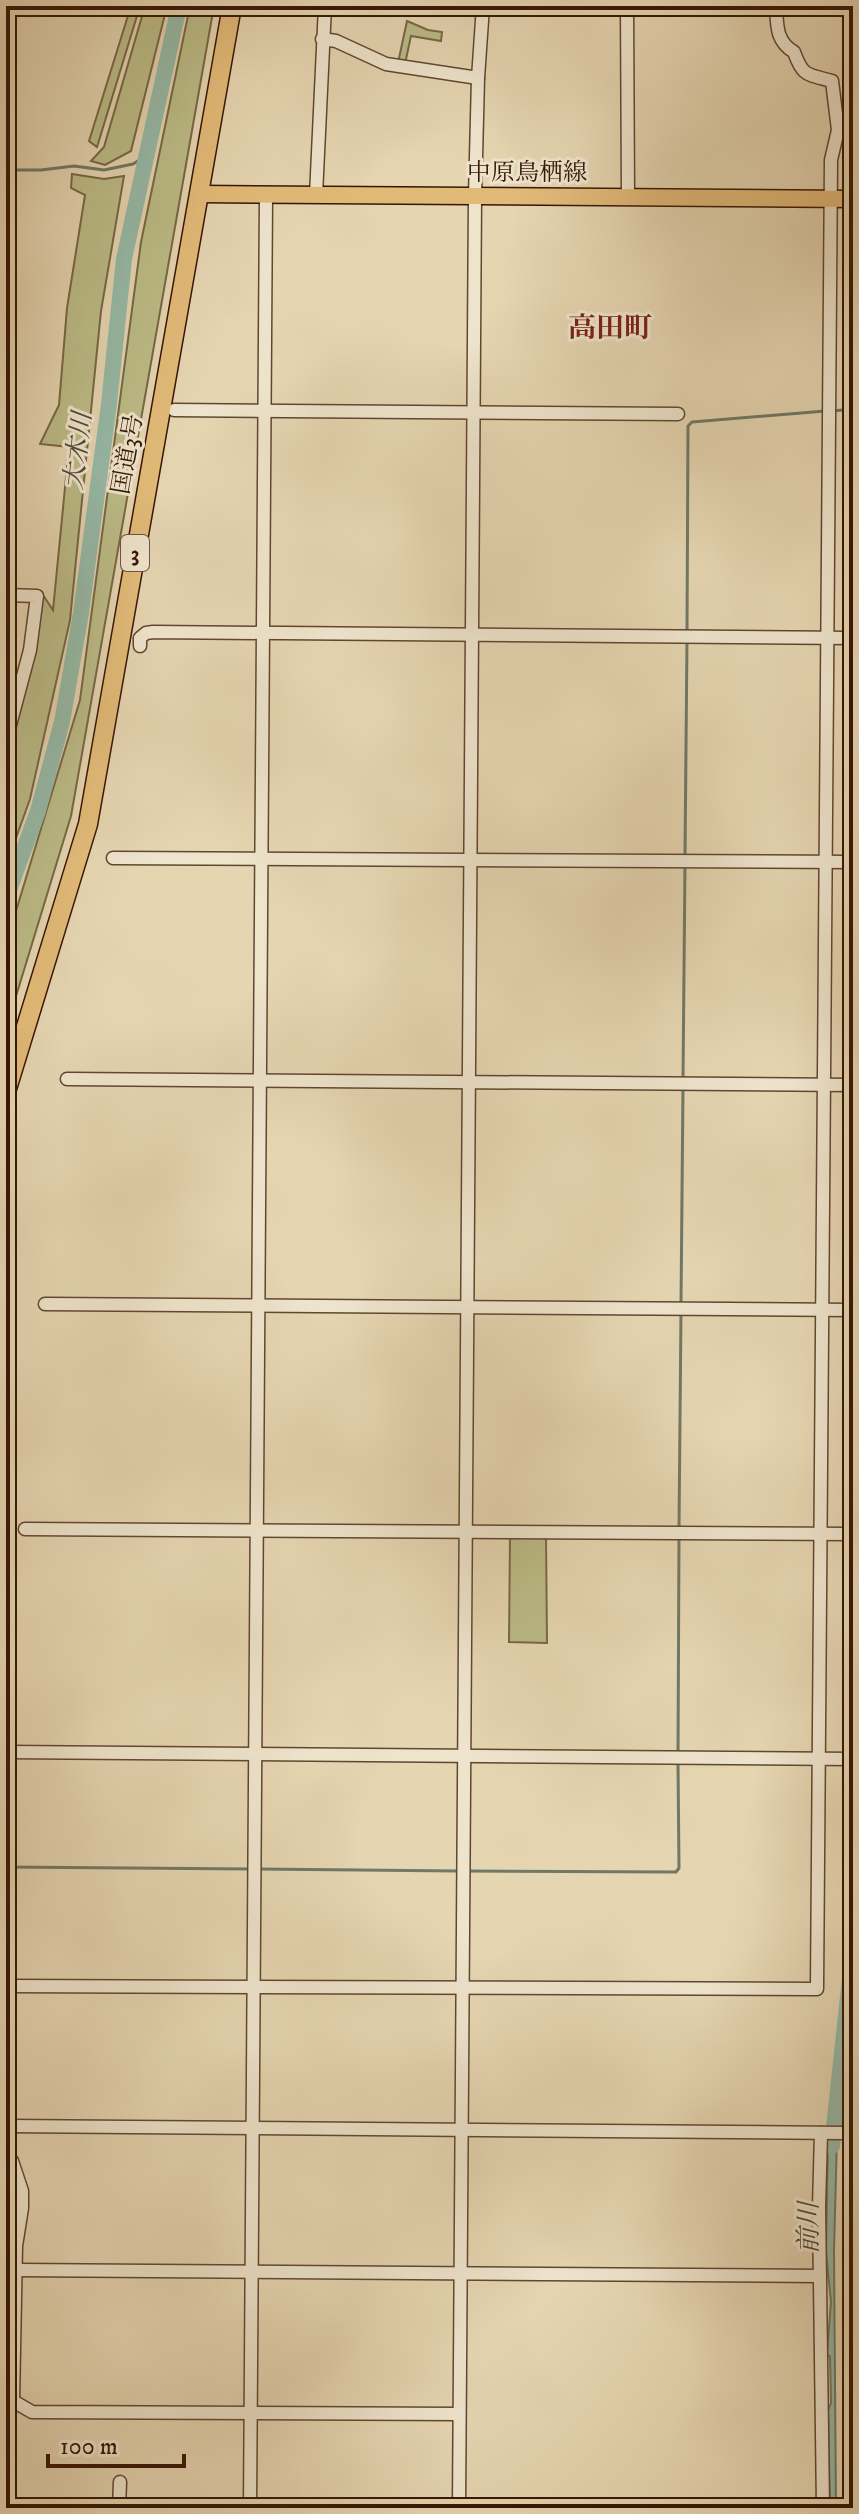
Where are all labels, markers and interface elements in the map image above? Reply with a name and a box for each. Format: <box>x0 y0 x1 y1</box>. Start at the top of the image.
street label: 中原鳥栖線 <box>467 158 587 188</box>
district label: 高田町 <box>568 311 652 346</box>
water label: 大木川 <box>57 407 100 492</box>
street label: 国道3号 <box>106 412 150 497</box>
road number: 3 <box>121 535 149 571</box>
water label: 前川 <box>793 2199 826 2254</box>
scale bar <box>48 2418 184 2468</box>
text: 100 m <box>60 2432 118 2462</box>

